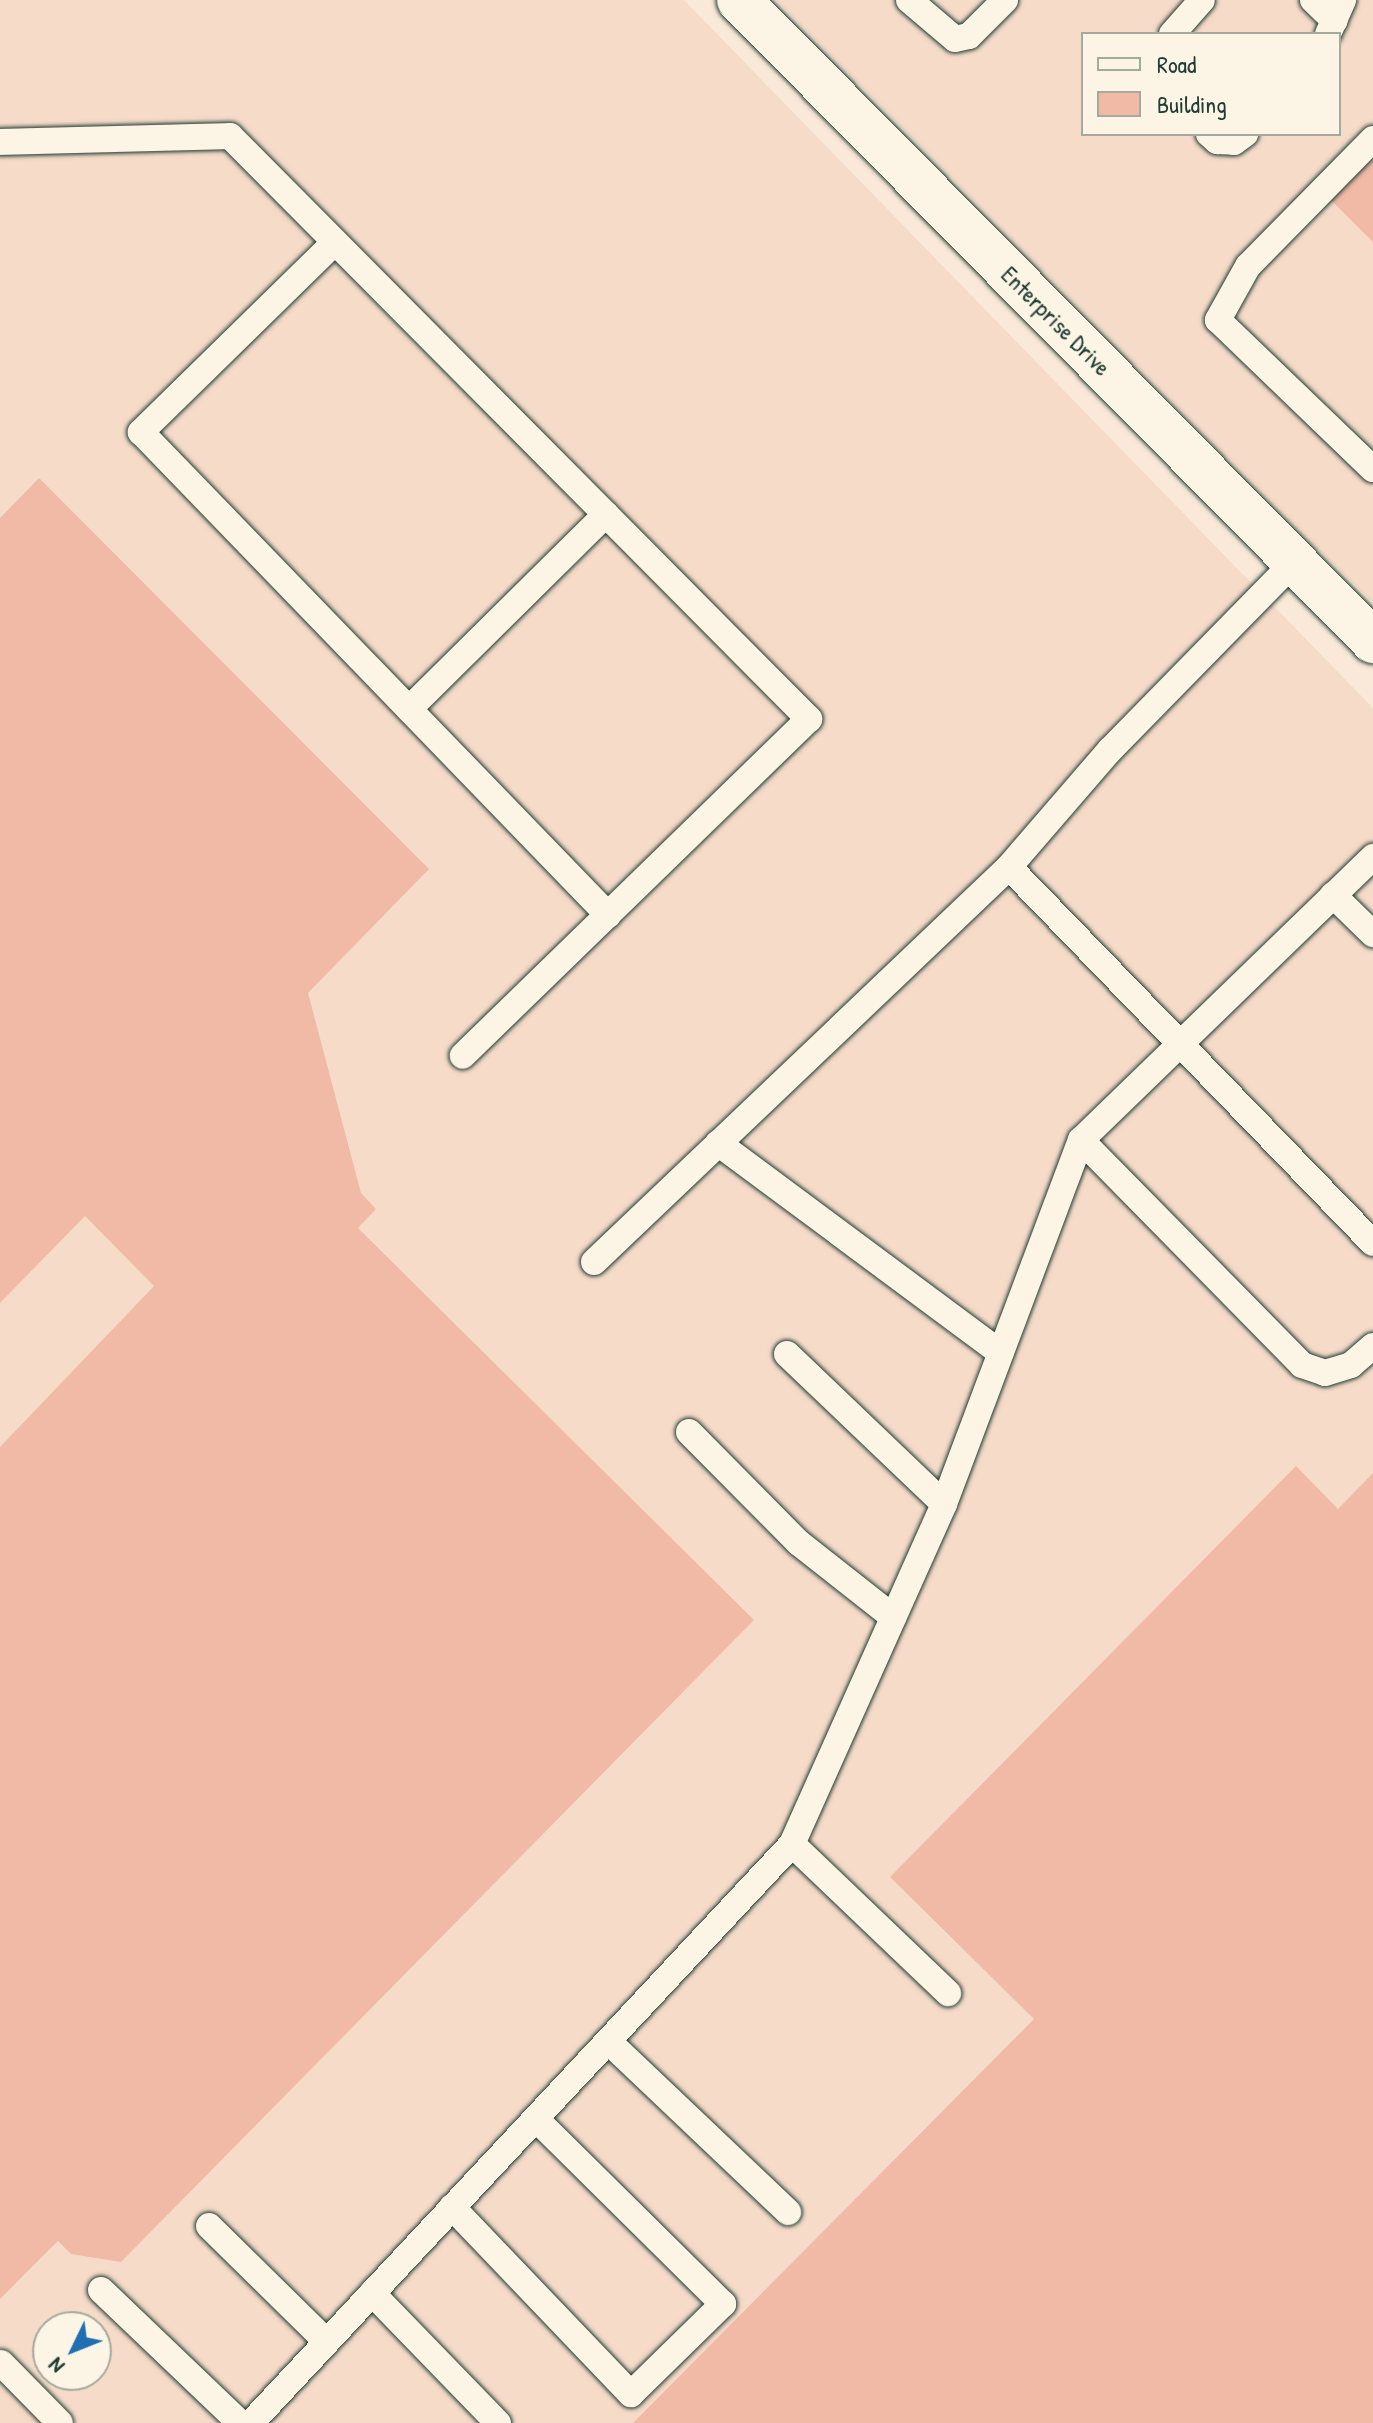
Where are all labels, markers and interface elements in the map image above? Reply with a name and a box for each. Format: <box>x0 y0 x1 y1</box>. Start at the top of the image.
legend <box>1081 32 1341 136</box>
text: Road <box>1157 48 1196 80</box>
text: Building <box>1157 88 1227 120</box>
street label: Enterprise Drive <box>995 260 1117 382</box>
north arrow <box>32 2311 112 2391</box>
text: N <box>41 2351 71 2381</box>

